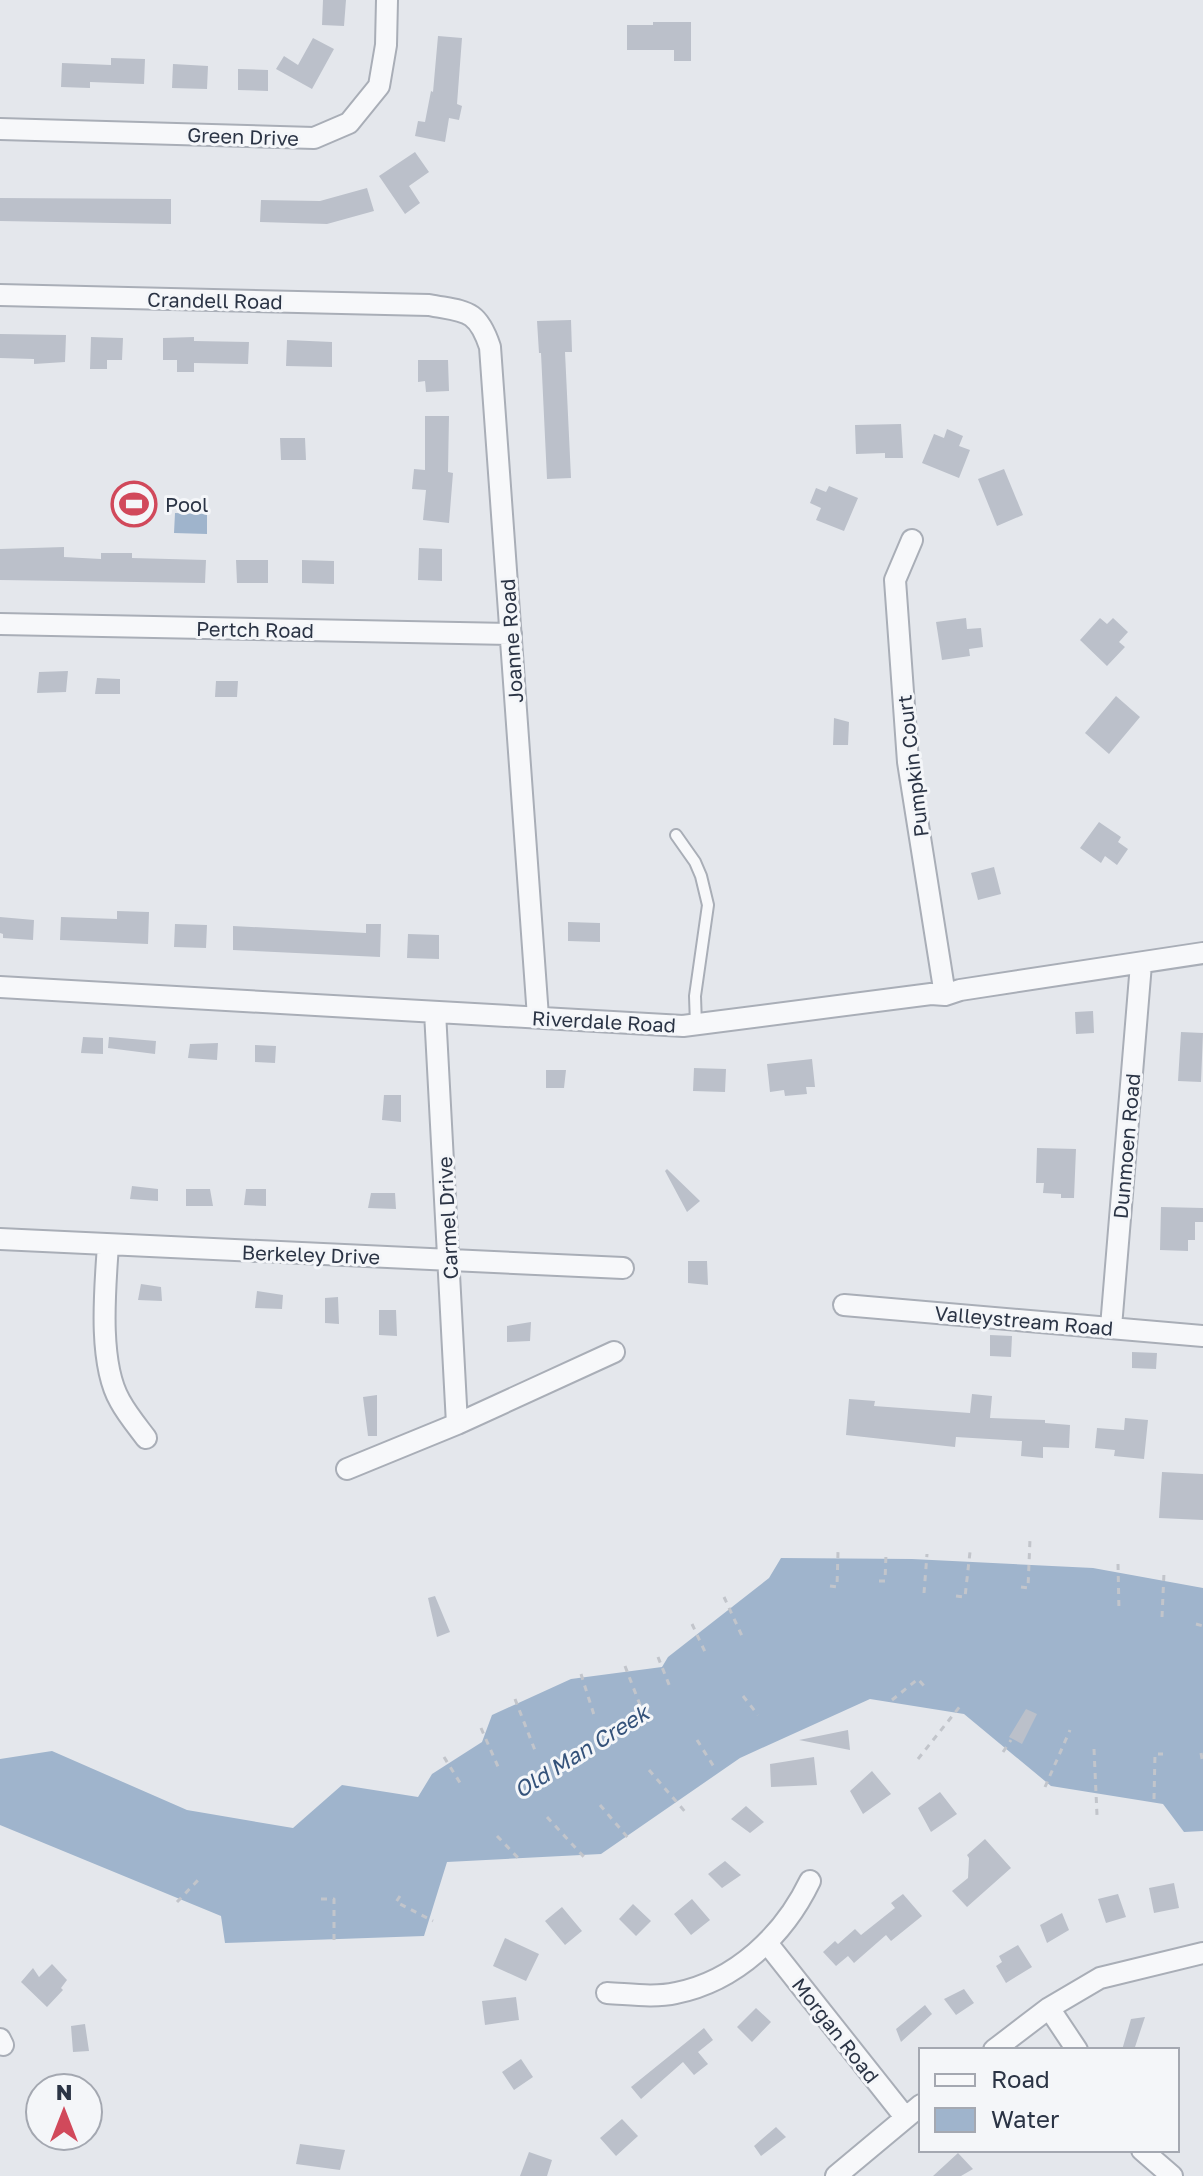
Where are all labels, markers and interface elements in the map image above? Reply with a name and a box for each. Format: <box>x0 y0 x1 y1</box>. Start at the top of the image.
street label: Green Drive <box>187 122 299 150</box>
street label: Crandell Road <box>147 287 283 313</box>
sports icon: Pool <box>110 480 158 528</box>
place label: Pool <box>165 492 208 516</box>
street label: Joanne Road <box>495 578 527 704</box>
street label: Pertch Road <box>196 616 314 642</box>
street label: Pumpkin Court <box>891 694 933 838</box>
street label: Riverdale Road <box>531 1005 677 1037</box>
street label: Dunmoen Road <box>1108 1072 1144 1220</box>
street label: Carmel Drive <box>432 1156 462 1280</box>
street label: Berkeley Drive <box>241 1240 381 1268</box>
street label: Valleystream Road <box>934 1300 1114 1340</box>
water label: Old Man Creek <box>509 1697 656 1803</box>
street label: Morgan Road <box>788 1973 884 2087</box>
legend <box>919 2048 1179 2152</box>
text: Road <box>991 2064 1050 2093</box>
north arrow <box>24 2072 104 2152</box>
text: N <box>56 2078 72 2105</box>
text: Water <box>991 2104 1059 2133</box>

